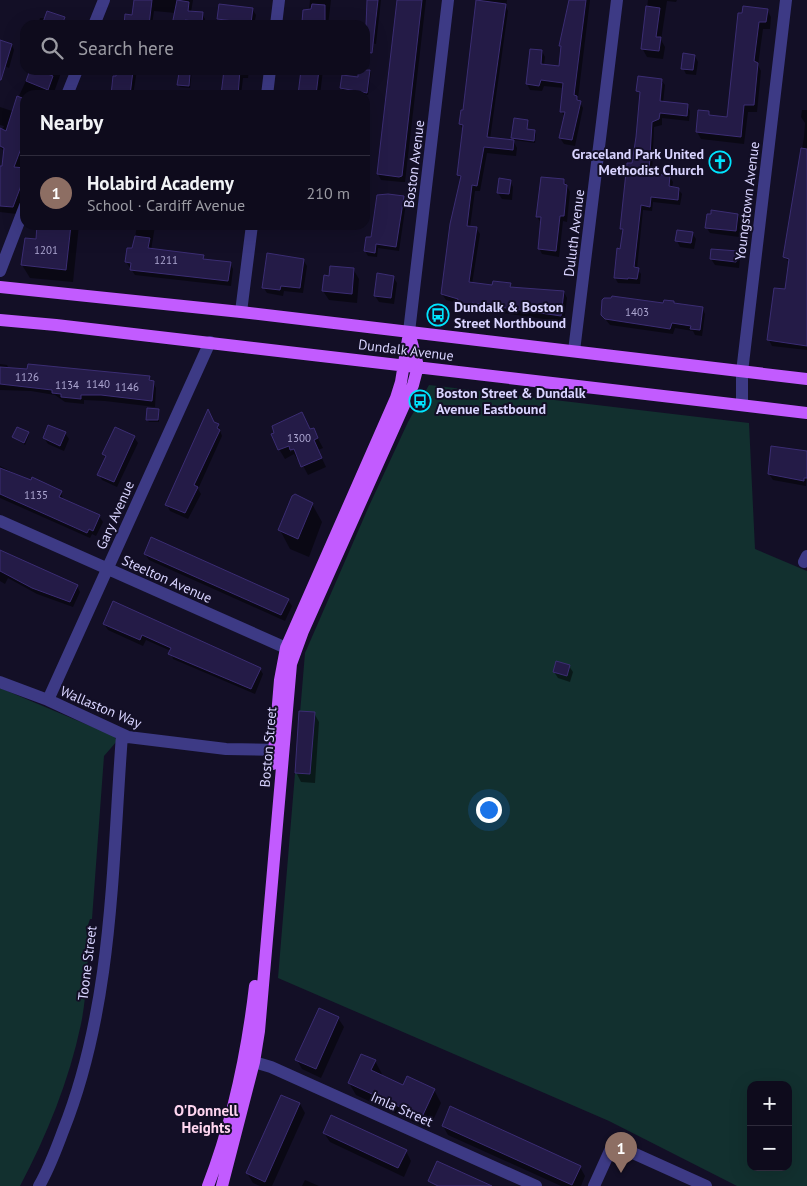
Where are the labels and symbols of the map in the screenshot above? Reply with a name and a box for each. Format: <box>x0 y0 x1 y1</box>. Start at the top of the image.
street label: Boston Avenue <box>400 119 428 209</box>
street label: Youngstown Avenue <box>731 141 763 261</box>
place label: Graceland Park United Methodist Church <box>572 145 704 179</box>
church icon: Graceland Park United Methodist Church <box>708 150 732 174</box>
street label: Duluth Avenue <box>560 188 588 278</box>
house number: 1201 <box>34 243 58 257</box>
house number: 1211 <box>154 253 178 267</box>
place label: Dundalk & Boston Street Northbound <box>454 298 566 332</box>
bus stop icon: Dundalk & Boston Street Northbound <box>426 303 450 327</box>
house number: 1403 <box>625 305 649 319</box>
street label: Dundalk Avenue <box>357 335 455 365</box>
house number: 1126 <box>15 370 39 384</box>
house number: 1140 <box>86 377 110 391</box>
house number: 1134 <box>55 378 79 392</box>
house number: 1146 <box>115 380 139 394</box>
place label: Boston Street & Dundalk Avenue Eastbound <box>436 384 586 418</box>
bus stop icon: Boston Street & Dundalk Avenue Eastbound <box>408 389 432 413</box>
house number: 1300 <box>287 431 311 445</box>
street label: Gary Avenue <box>92 478 138 552</box>
house number: 1135 <box>24 488 48 502</box>
street label: Steelton Avenue <box>119 551 215 607</box>
street label: Wallaston Way <box>58 682 145 732</box>
street label: Boston Street <box>256 706 281 788</box>
your location <box>476 797 502 823</box>
street label: Toone Street <box>73 924 101 1001</box>
street label: Imla Street <box>368 1087 436 1131</box>
district label: O'Donnell Heights <box>174 1101 238 1137</box>
pin: 1 <box>605 1132 637 1173</box>

